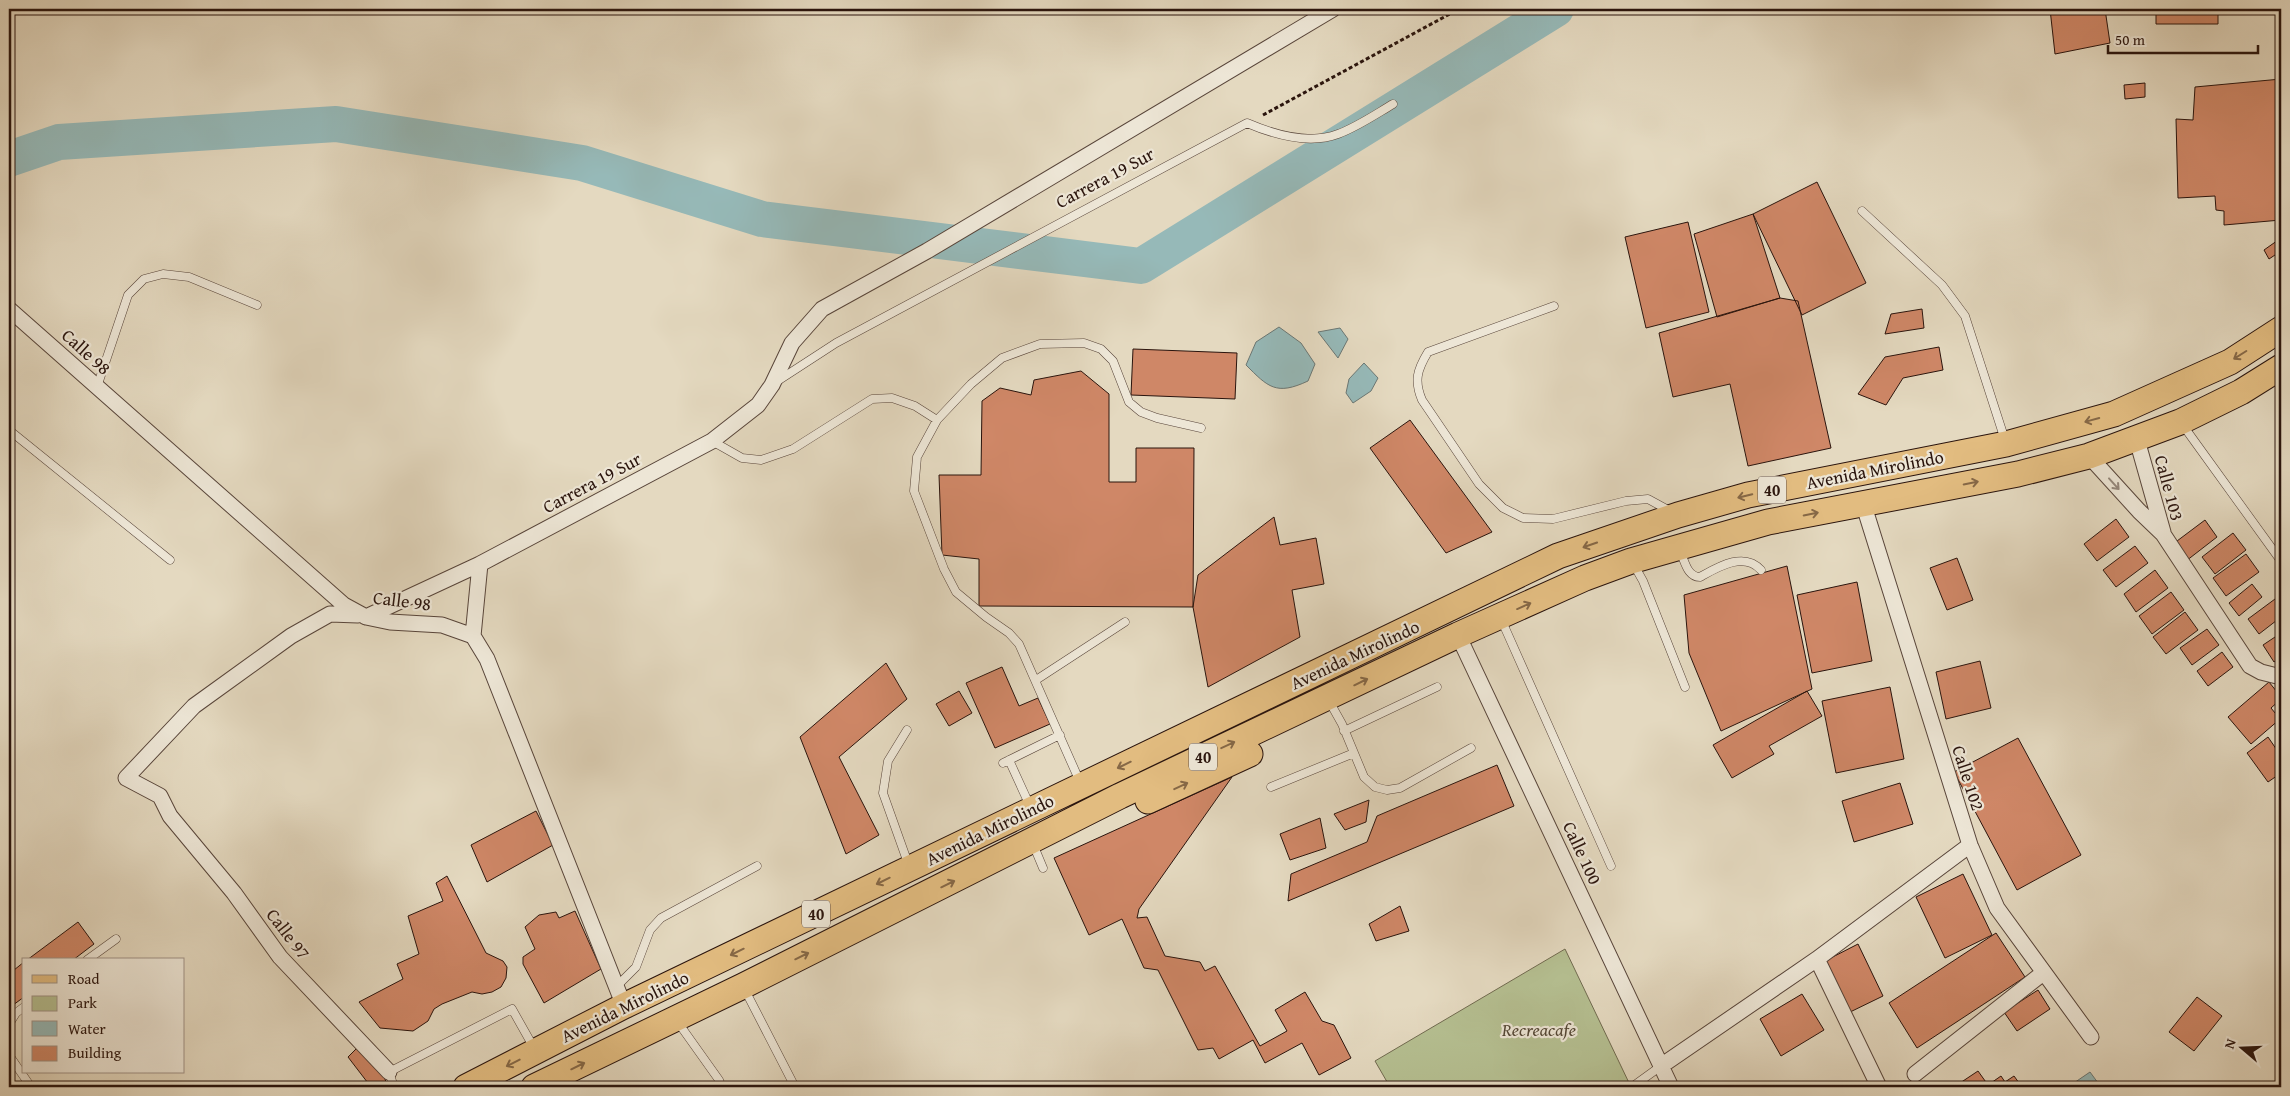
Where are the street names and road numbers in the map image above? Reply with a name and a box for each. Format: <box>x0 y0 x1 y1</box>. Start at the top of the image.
street label: Carrera 19 Sur <box>1051 140 1159 215</box>
street label: Calle 98 <box>56 322 117 381</box>
street label: Avenida Mirolindo <box>1804 443 1946 496</box>
street label: Carrera 19 Sur <box>538 445 646 520</box>
street label: Calle 103 <box>2148 452 2191 524</box>
road number: 40 <box>1758 476 1786 504</box>
street label: Calle 98 <box>372 584 433 617</box>
street label: Avenida Mirolindo <box>1286 613 1424 696</box>
street label: Calle 102 <box>1945 742 1992 814</box>
road number: 40 <box>1189 744 1217 770</box>
street label: Avenida Mirolindo <box>921 787 1058 872</box>
street label: Calle 100 <box>1556 817 1609 889</box>
road number: 40 <box>802 901 830 928</box>
street label: Calle 97 <box>260 902 317 965</box>
street label: Avenida Mirolindo <box>556 964 693 1049</box>

